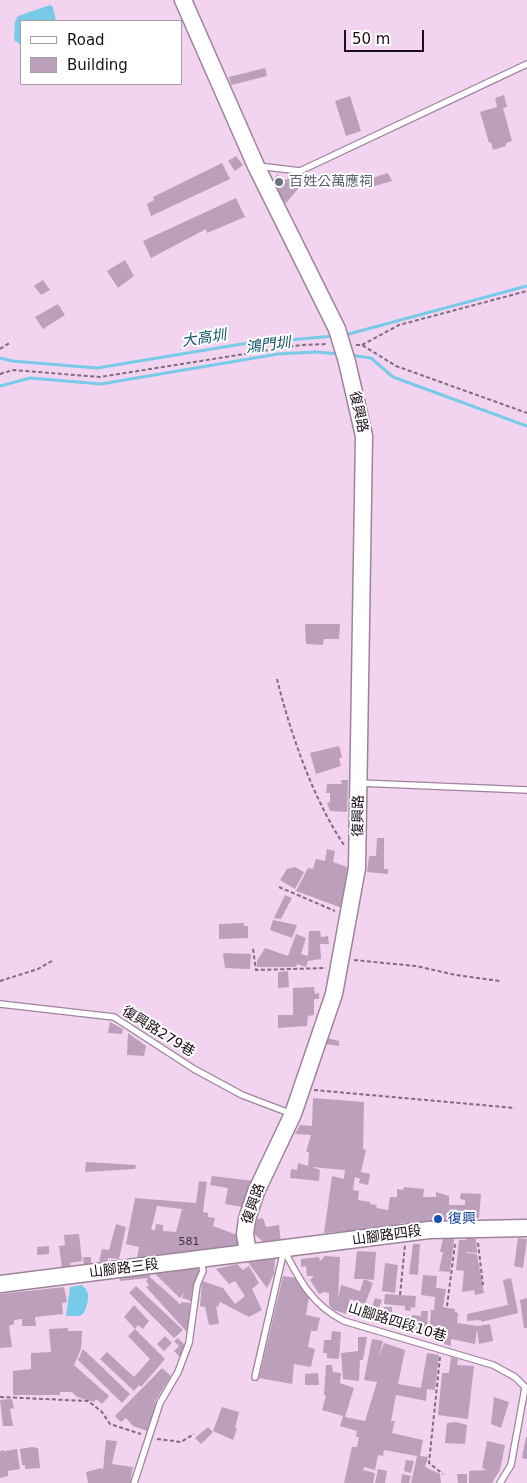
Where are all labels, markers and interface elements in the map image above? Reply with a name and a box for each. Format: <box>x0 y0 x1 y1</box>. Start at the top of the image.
legend <box>20 20 182 85</box>
scale bar <box>347 20 427 52</box>
text: 50 m <box>352 30 390 48</box>
text: Road <box>67 31 105 49</box>
text: Building <box>67 56 128 74</box>
place label: 百姓公萬應祠 <box>289 174 373 190</box>
marker: 百姓公萬應祠 <box>273 176 285 188</box>
water label: 大高圳 <box>180 327 228 351</box>
water label: 鴻門圳 <box>245 334 291 358</box>
street label: 復興路 <box>345 390 371 434</box>
street label: 復興路 <box>350 795 368 837</box>
street label: 復興路279巷 <box>118 1003 198 1061</box>
street label: 復興路 <box>239 1181 269 1227</box>
place label: 復興 <box>448 1211 476 1227</box>
marker: 復興 <box>432 1213 444 1225</box>
street label: 山腳路四段 <box>351 1223 423 1249</box>
house number: 581 <box>179 1235 199 1249</box>
street label: 山腳路三段 <box>88 1256 160 1282</box>
street label: 山腳路四段10巷 <box>346 1300 448 1346</box>

